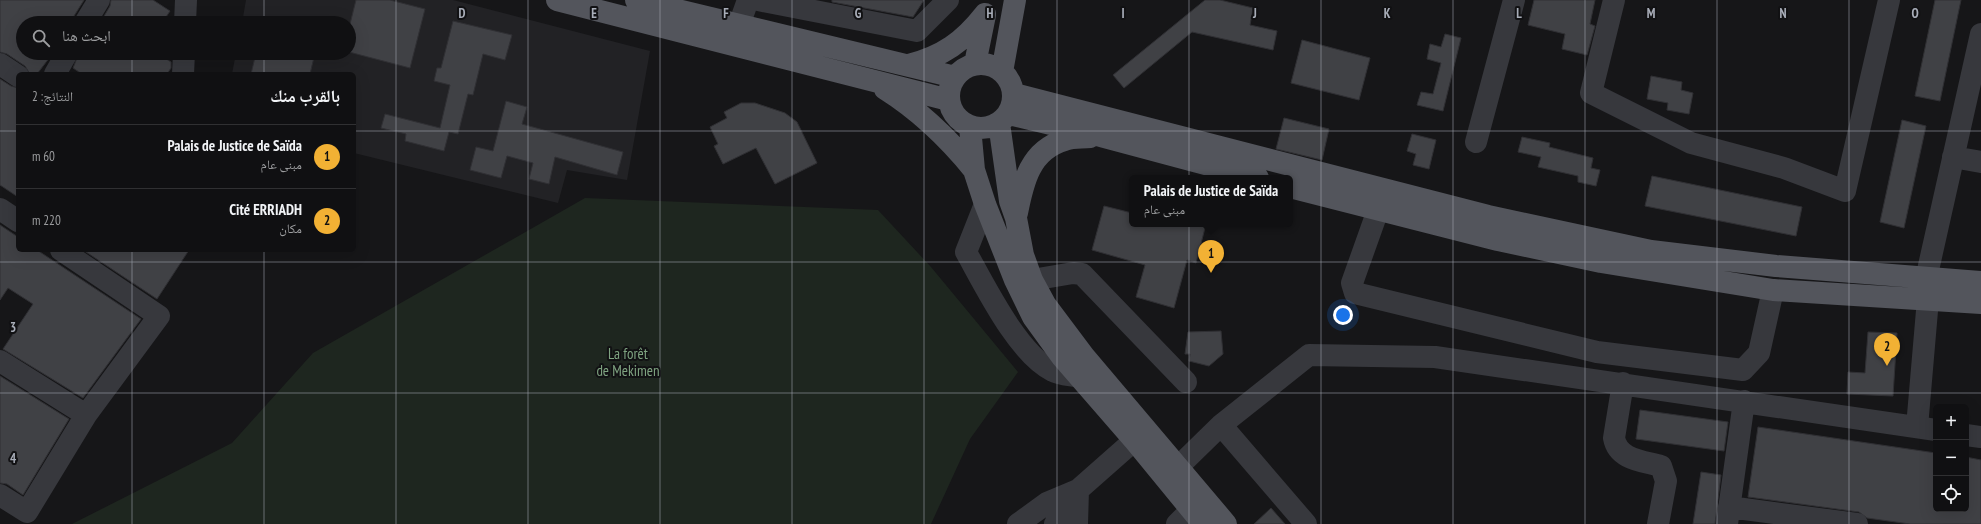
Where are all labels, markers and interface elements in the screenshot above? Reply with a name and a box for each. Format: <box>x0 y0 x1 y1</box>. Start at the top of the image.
text: D <box>459 5 466 22</box>
text: E <box>591 5 597 22</box>
text: F <box>723 5 729 22</box>
text: G <box>855 5 862 22</box>
text: H <box>987 5 994 22</box>
text: I <box>1121 5 1125 22</box>
text: J <box>1252 5 1257 22</box>
text: K <box>1384 5 1391 22</box>
text: L <box>1516 5 1522 22</box>
text: M <box>1647 5 1656 22</box>
text: N <box>1779 5 1787 22</box>
text: O <box>1911 5 1919 22</box>
search box <box>16 16 356 60</box>
text: ابحث هنا <box>62 26 111 45</box>
icon: search <box>30 27 52 49</box>
text: بالقرب منك <box>270 85 340 107</box>
text: النتائج: 2 <box>32 88 73 105</box>
text: Palais de Justice de Saïda <box>168 136 302 155</box>
text: 60 m <box>32 148 55 165</box>
text: 1 <box>324 148 330 165</box>
text: مبنى عام <box>261 156 302 173</box>
popup <box>1129 175 1293 227</box>
text: Palais de Justice de Saïda <box>1144 181 1278 200</box>
text: Cité ERRIADH <box>229 200 302 219</box>
text: مبنى عام <box>1144 201 1185 218</box>
text: 220 m <box>32 212 61 229</box>
text: 2 <box>324 212 330 229</box>
text: مكان <box>279 220 302 237</box>
pin: 1 <box>1198 240 1224 273</box>
your location <box>1333 305 1353 325</box>
text: 3 <box>10 319 16 336</box>
pin: 2 <box>1874 333 1900 366</box>
park label: La forêt de Mekimen <box>596 344 660 380</box>
map controls <box>1933 404 1969 512</box>
button: + <box>1933 404 1969 440</box>
button: − <box>1933 440 1969 476</box>
text: 4 <box>10 450 17 467</box>
button: locate <box>1933 476 1969 512</box>

